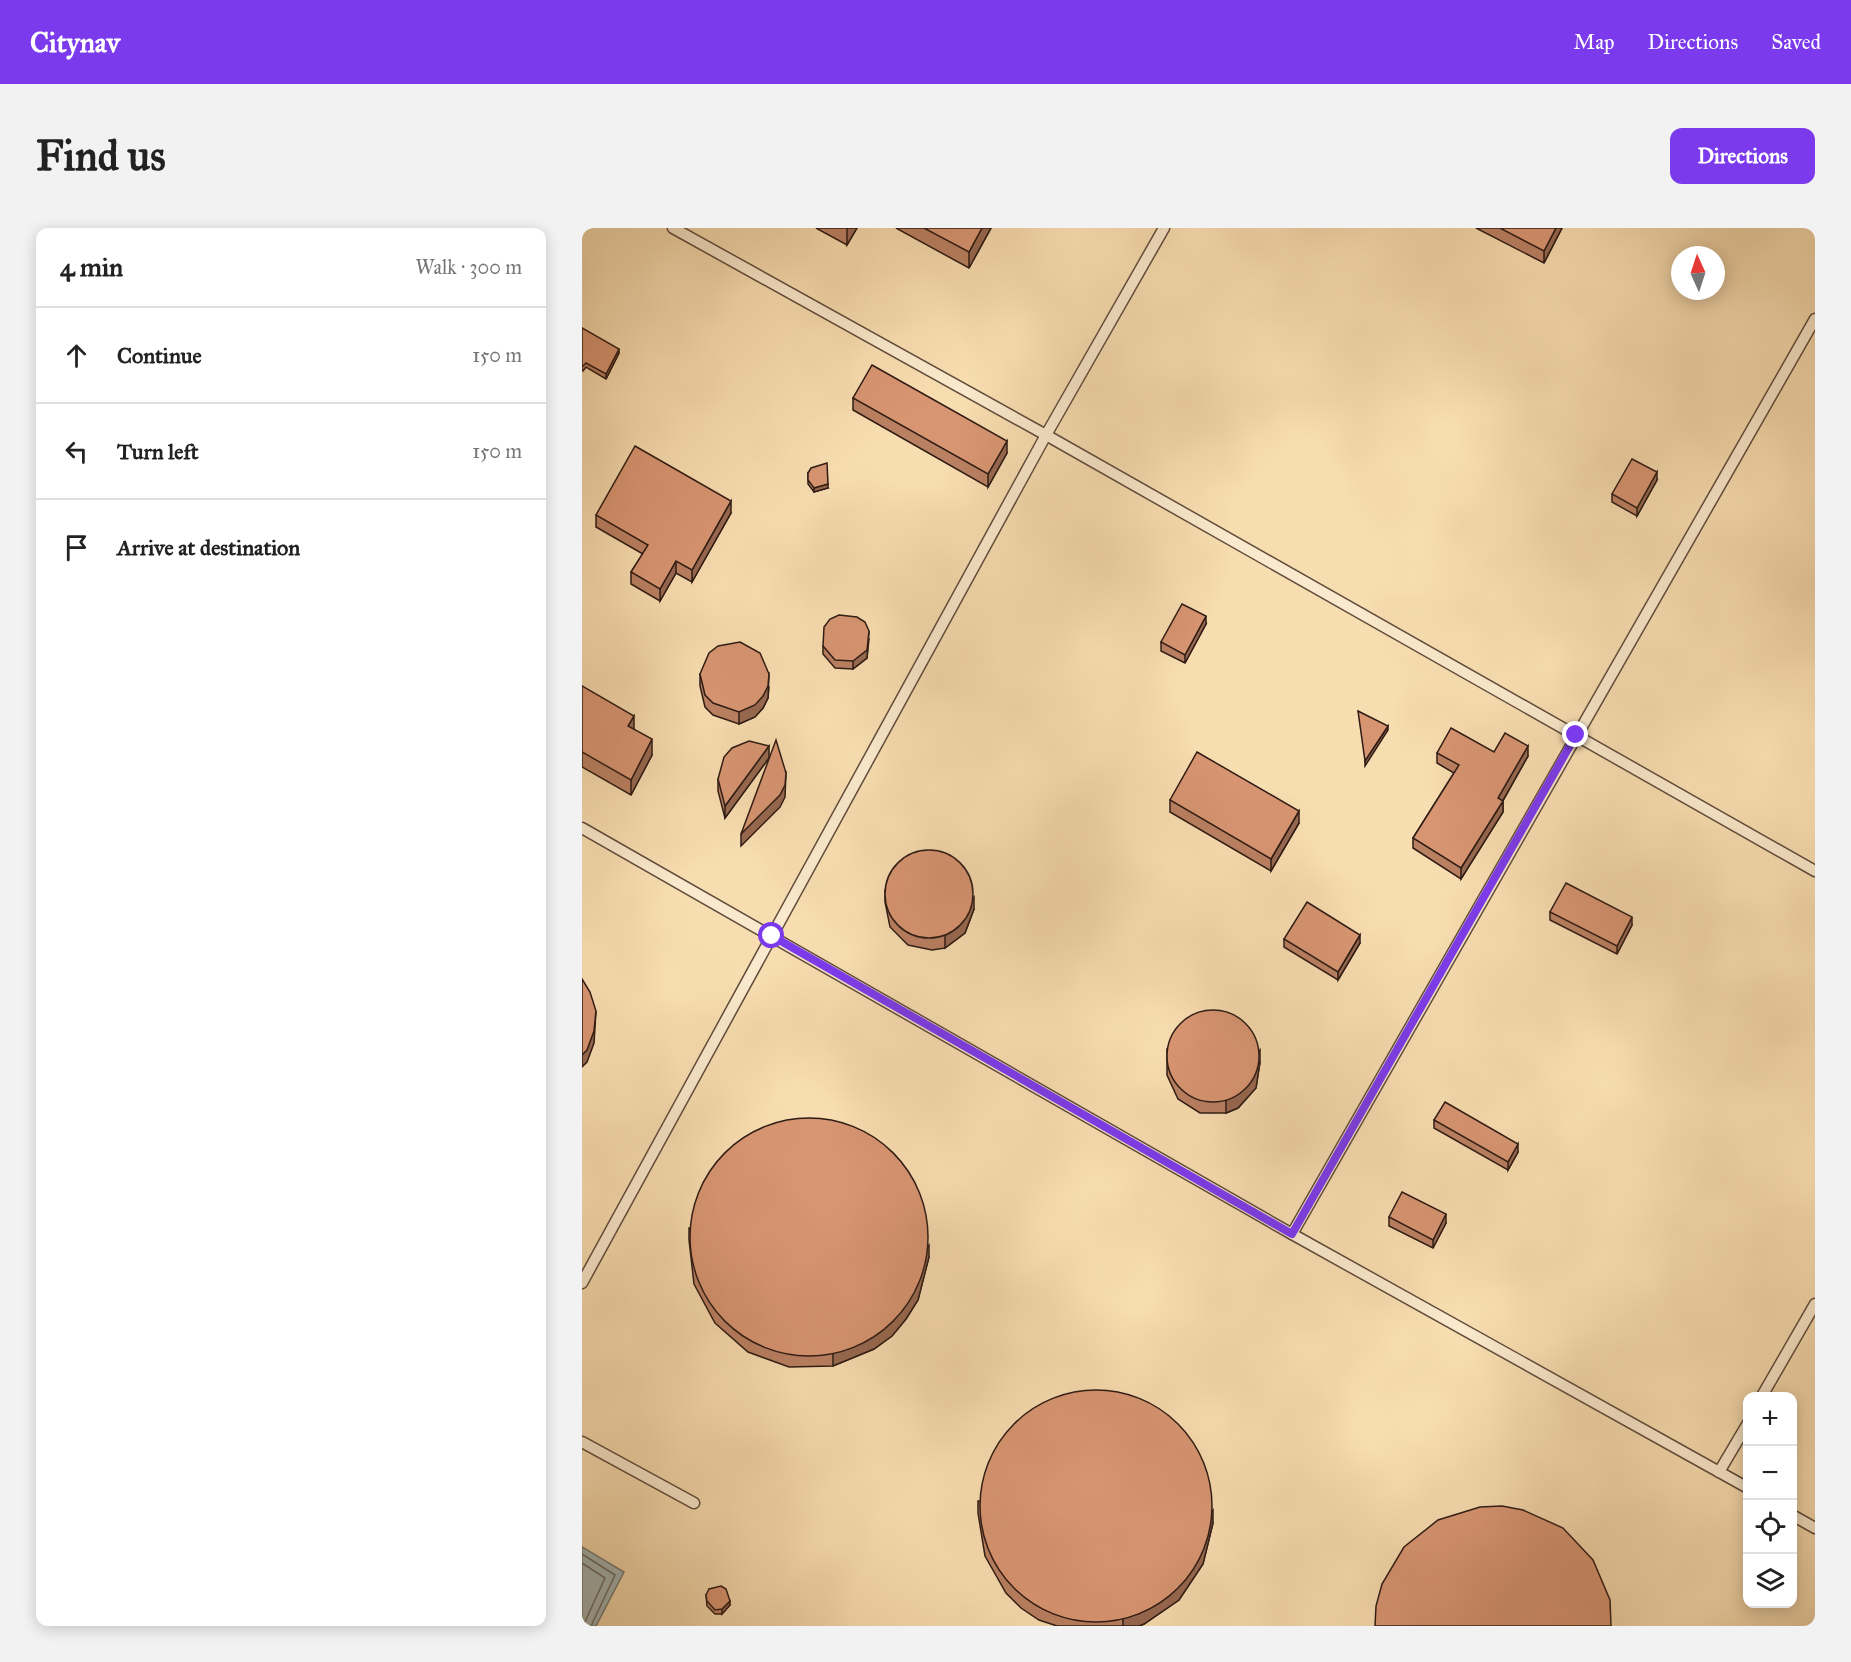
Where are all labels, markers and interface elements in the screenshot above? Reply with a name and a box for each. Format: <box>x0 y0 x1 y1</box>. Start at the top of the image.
text: Citynav <box>30 25 120 60</box>
text: Map <box>1574 29 1615 55</box>
text: Directions <box>1648 29 1738 55</box>
text: Saved <box>1771 29 1821 55</box>
button: Directions <box>1670 128 1815 184</box>
text: Find us <box>36 130 166 182</box>
north arrow <box>1671 246 1725 300</box>
text: 4 min <box>60 251 123 283</box>
text: Walk · 300 m <box>415 255 522 279</box>
icon: ahead <box>60 339 93 372</box>
text: Continue <box>117 342 202 369</box>
text: 150 m <box>472 343 522 367</box>
icon: left <box>60 435 93 468</box>
text: Turn left <box>117 438 199 465</box>
text: 150 m <box>472 439 522 463</box>
icon: arrive <box>60 531 93 564</box>
text: Arrive at destination <box>117 534 300 561</box>
route end <box>1562 721 1588 747</box>
route start <box>758 922 784 948</box>
map controls <box>1743 1392 1797 1608</box>
button: + <box>1743 1392 1797 1446</box>
button: − <box>1743 1446 1797 1500</box>
button: locate <box>1743 1500 1797 1554</box>
button: layers <box>1743 1554 1797 1608</box>

